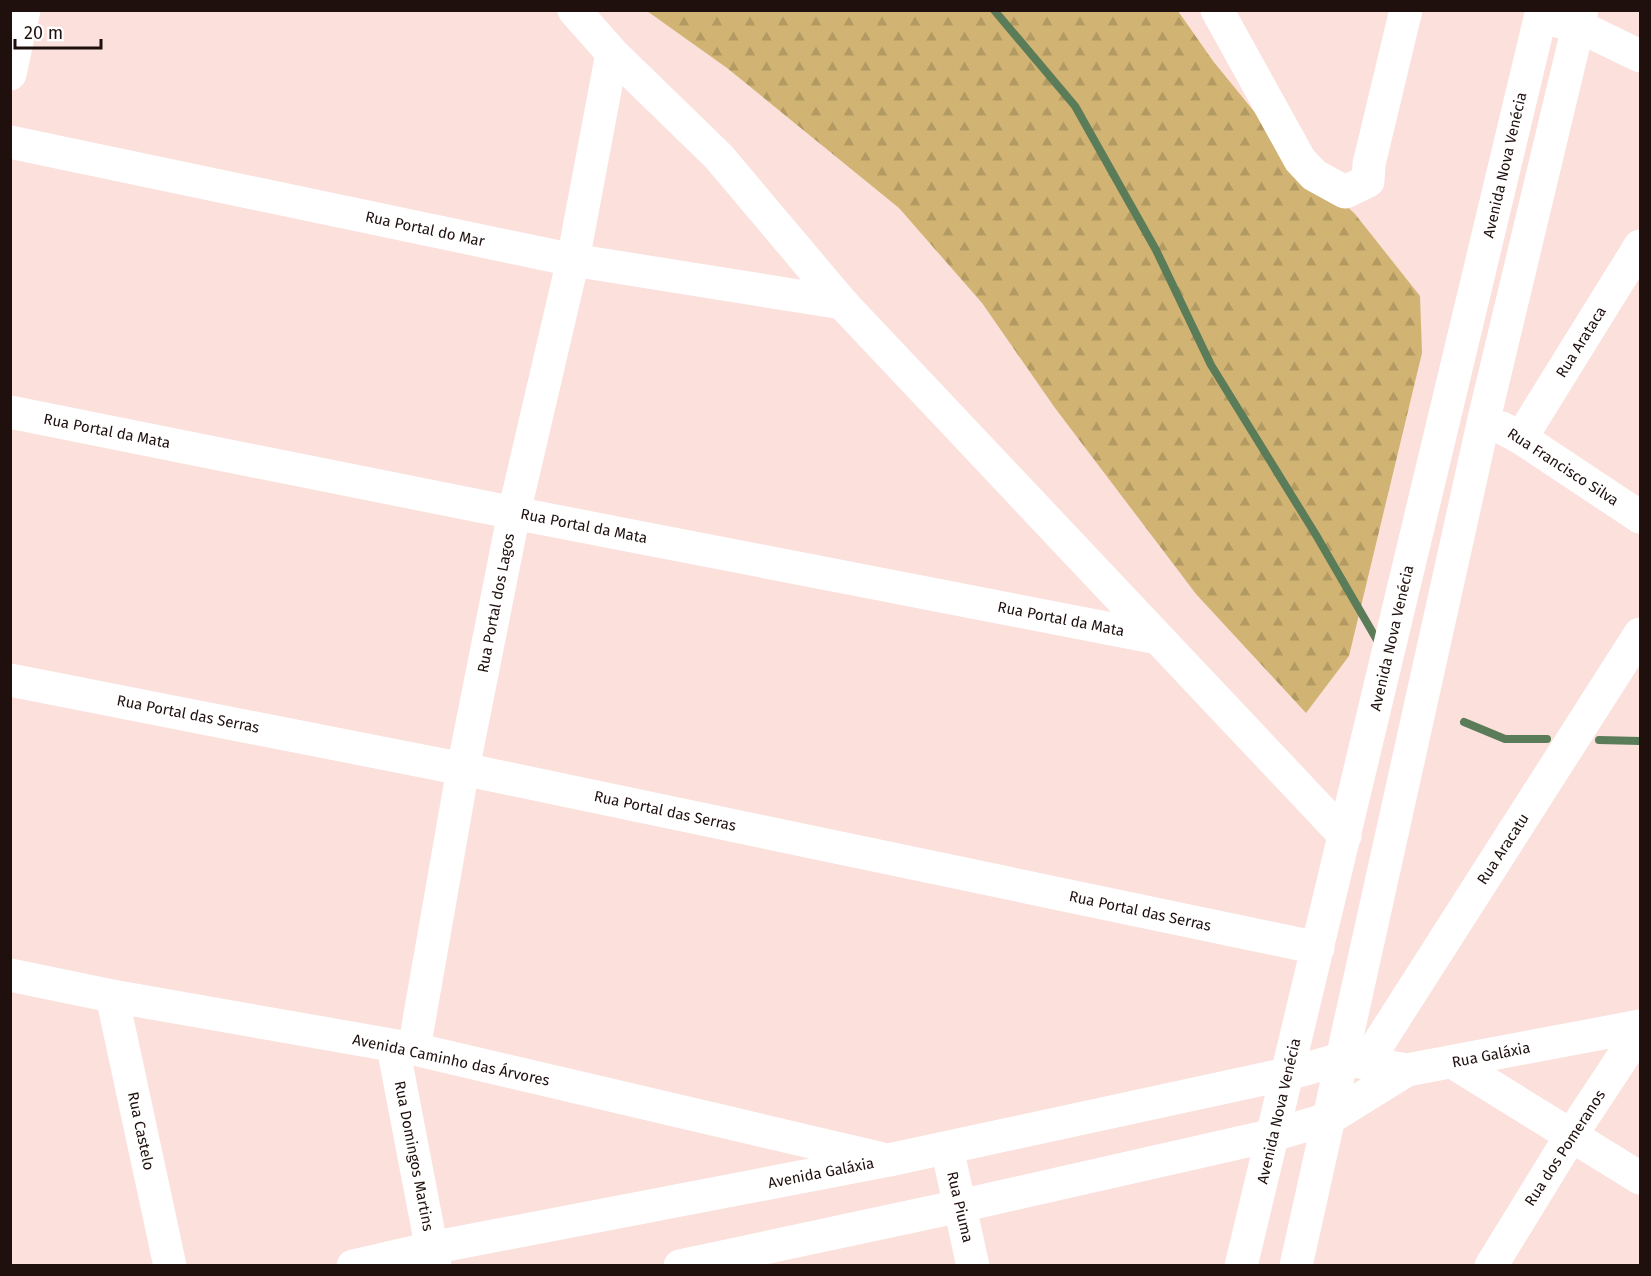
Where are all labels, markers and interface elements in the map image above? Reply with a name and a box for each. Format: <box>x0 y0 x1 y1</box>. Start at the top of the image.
scale bar <box>15 12 100 50</box>
text: 20 m <box>24 22 63 44</box>
street label: Avenida Nova Venécia <box>1479 90 1531 240</box>
street label: Rua Portal do Mar <box>364 208 487 251</box>
street label: Rua Arataca <box>1552 303 1610 381</box>
street label: Rua Portal da Mata <box>42 410 172 452</box>
street label: Rua Francisco Silva <box>1504 424 1622 510</box>
street label: Rua Portal da Mata <box>519 505 649 547</box>
street label: Rua Portal dos Lagos <box>474 532 518 674</box>
street label: Avenida Nova Venécia <box>1366 563 1418 713</box>
street label: Rua Portal da Mata <box>996 598 1126 640</box>
street label: Rua Portal das Serras <box>115 691 261 737</box>
street label: Rua Portal das Serras <box>592 787 738 835</box>
street label: Rua Aracatu <box>1473 810 1533 888</box>
street label: Rua Portal das Serras <box>1067 887 1213 935</box>
street label: Avenida Caminho das Árvores <box>351 1030 551 1090</box>
street label: Avenida Nova Venécia <box>1253 1036 1305 1186</box>
street label: Rua Galáxia <box>1450 1039 1532 1071</box>
street label: Rua Domingos Martins <box>391 1079 437 1233</box>
street label: Rua dos Pomeranos <box>1521 1087 1609 1209</box>
street label: Rua Castelo <box>124 1090 158 1172</box>
street label: Avenida Galáxia <box>766 1154 876 1192</box>
street label: Rua Piuma <box>943 1170 977 1244</box>

